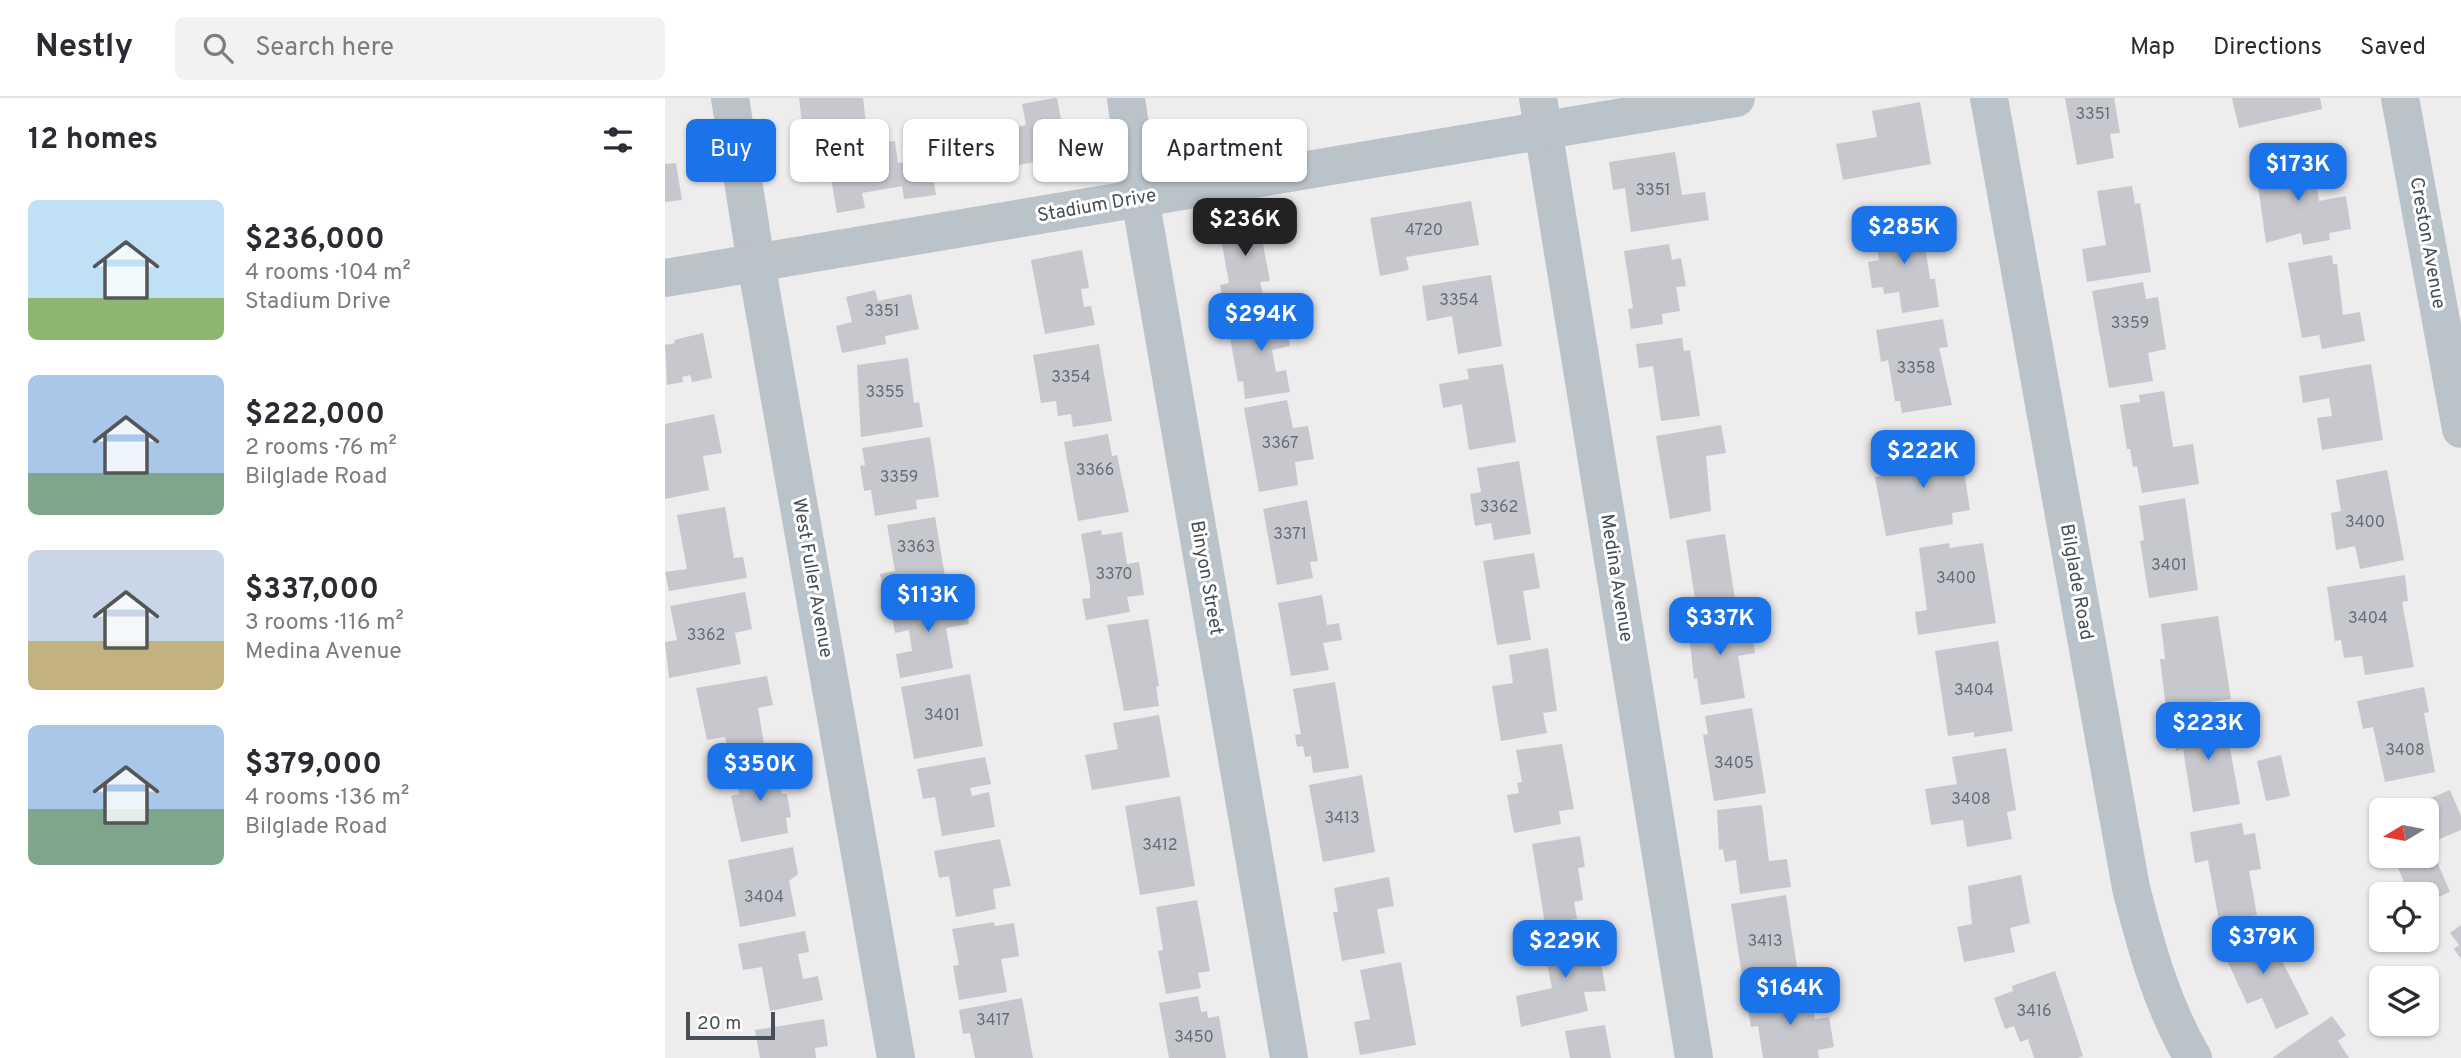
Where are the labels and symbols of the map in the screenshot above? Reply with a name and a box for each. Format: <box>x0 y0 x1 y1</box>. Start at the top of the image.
house number: 3351 <box>2075 105 2111 125</box>
pin: $173K <box>2249 144 2347 203</box>
street label: Creston Avenue <box>2404 175 2450 311</box>
house number: 3351 <box>1635 181 1671 201</box>
street label: Stadium Drive <box>1036 184 1158 228</box>
pin: $236K <box>1196 198 1294 258</box>
pin: $285K <box>1855 206 1953 266</box>
house number: 4720 <box>1405 221 1443 241</box>
house number: 3354 <box>1439 291 1479 311</box>
pin: $294K <box>1212 294 1310 353</box>
house number: 3351 <box>864 302 900 322</box>
house number: 3359 <box>2111 314 2149 334</box>
house number: 3358 <box>1897 359 1935 379</box>
house number: 3354 <box>1051 368 1091 388</box>
house number: 3355 <box>865 383 905 403</box>
pin: $222K <box>1874 430 1972 490</box>
house number: 3367 <box>1262 434 1298 454</box>
house number: 3366 <box>1076 461 1114 481</box>
house number: 3359 <box>880 468 918 488</box>
street label: West Fuller Avenue <box>786 496 838 660</box>
house number: 3362 <box>1480 498 1518 518</box>
street label: Medina Avenue <box>1594 512 1638 644</box>
house number: 3400 <box>2345 513 2385 533</box>
street label: Binyon Street <box>1184 519 1228 637</box>
street label: Bilglade Road <box>2054 522 2098 642</box>
house number: 3371 <box>1273 525 1307 545</box>
house number: 3363 <box>897 538 935 558</box>
house number: 3401 <box>2151 556 2187 576</box>
house number: 3370 <box>1095 565 1133 585</box>
house number: 3400 <box>1936 569 1976 589</box>
pin: $113K <box>879 574 977 634</box>
pin: $337K <box>1671 598 1769 657</box>
house number: 3404 <box>2348 609 2388 629</box>
house number: 3362 <box>687 626 725 646</box>
house number: 3404 <box>1954 681 1994 701</box>
pin: $223K <box>2159 702 2257 762</box>
house number: 3401 <box>924 706 960 726</box>
house number: 3408 <box>2385 741 2425 761</box>
pin: $350K <box>711 744 809 803</box>
house number: 3405 <box>1714 754 1754 774</box>
house number: 3408 <box>1951 790 1991 810</box>
north arrow <box>2369 798 2439 868</box>
house number: 3413 <box>1324 809 1360 829</box>
house number: 3412 <box>1142 836 1178 856</box>
house number: 3404 <box>744 888 784 908</box>
pin: $379K <box>2214 916 2312 976</box>
pin: $229K <box>1516 920 1614 980</box>
house number: 3413 <box>1747 932 1783 952</box>
pin: $164K <box>1741 968 1839 1027</box>
house number: 3416 <box>2016 1002 2052 1022</box>
scale bar <box>686 1009 775 1041</box>
house number: 3417 <box>976 1011 1010 1031</box>
house number: 3450 <box>1174 1028 1214 1048</box>

